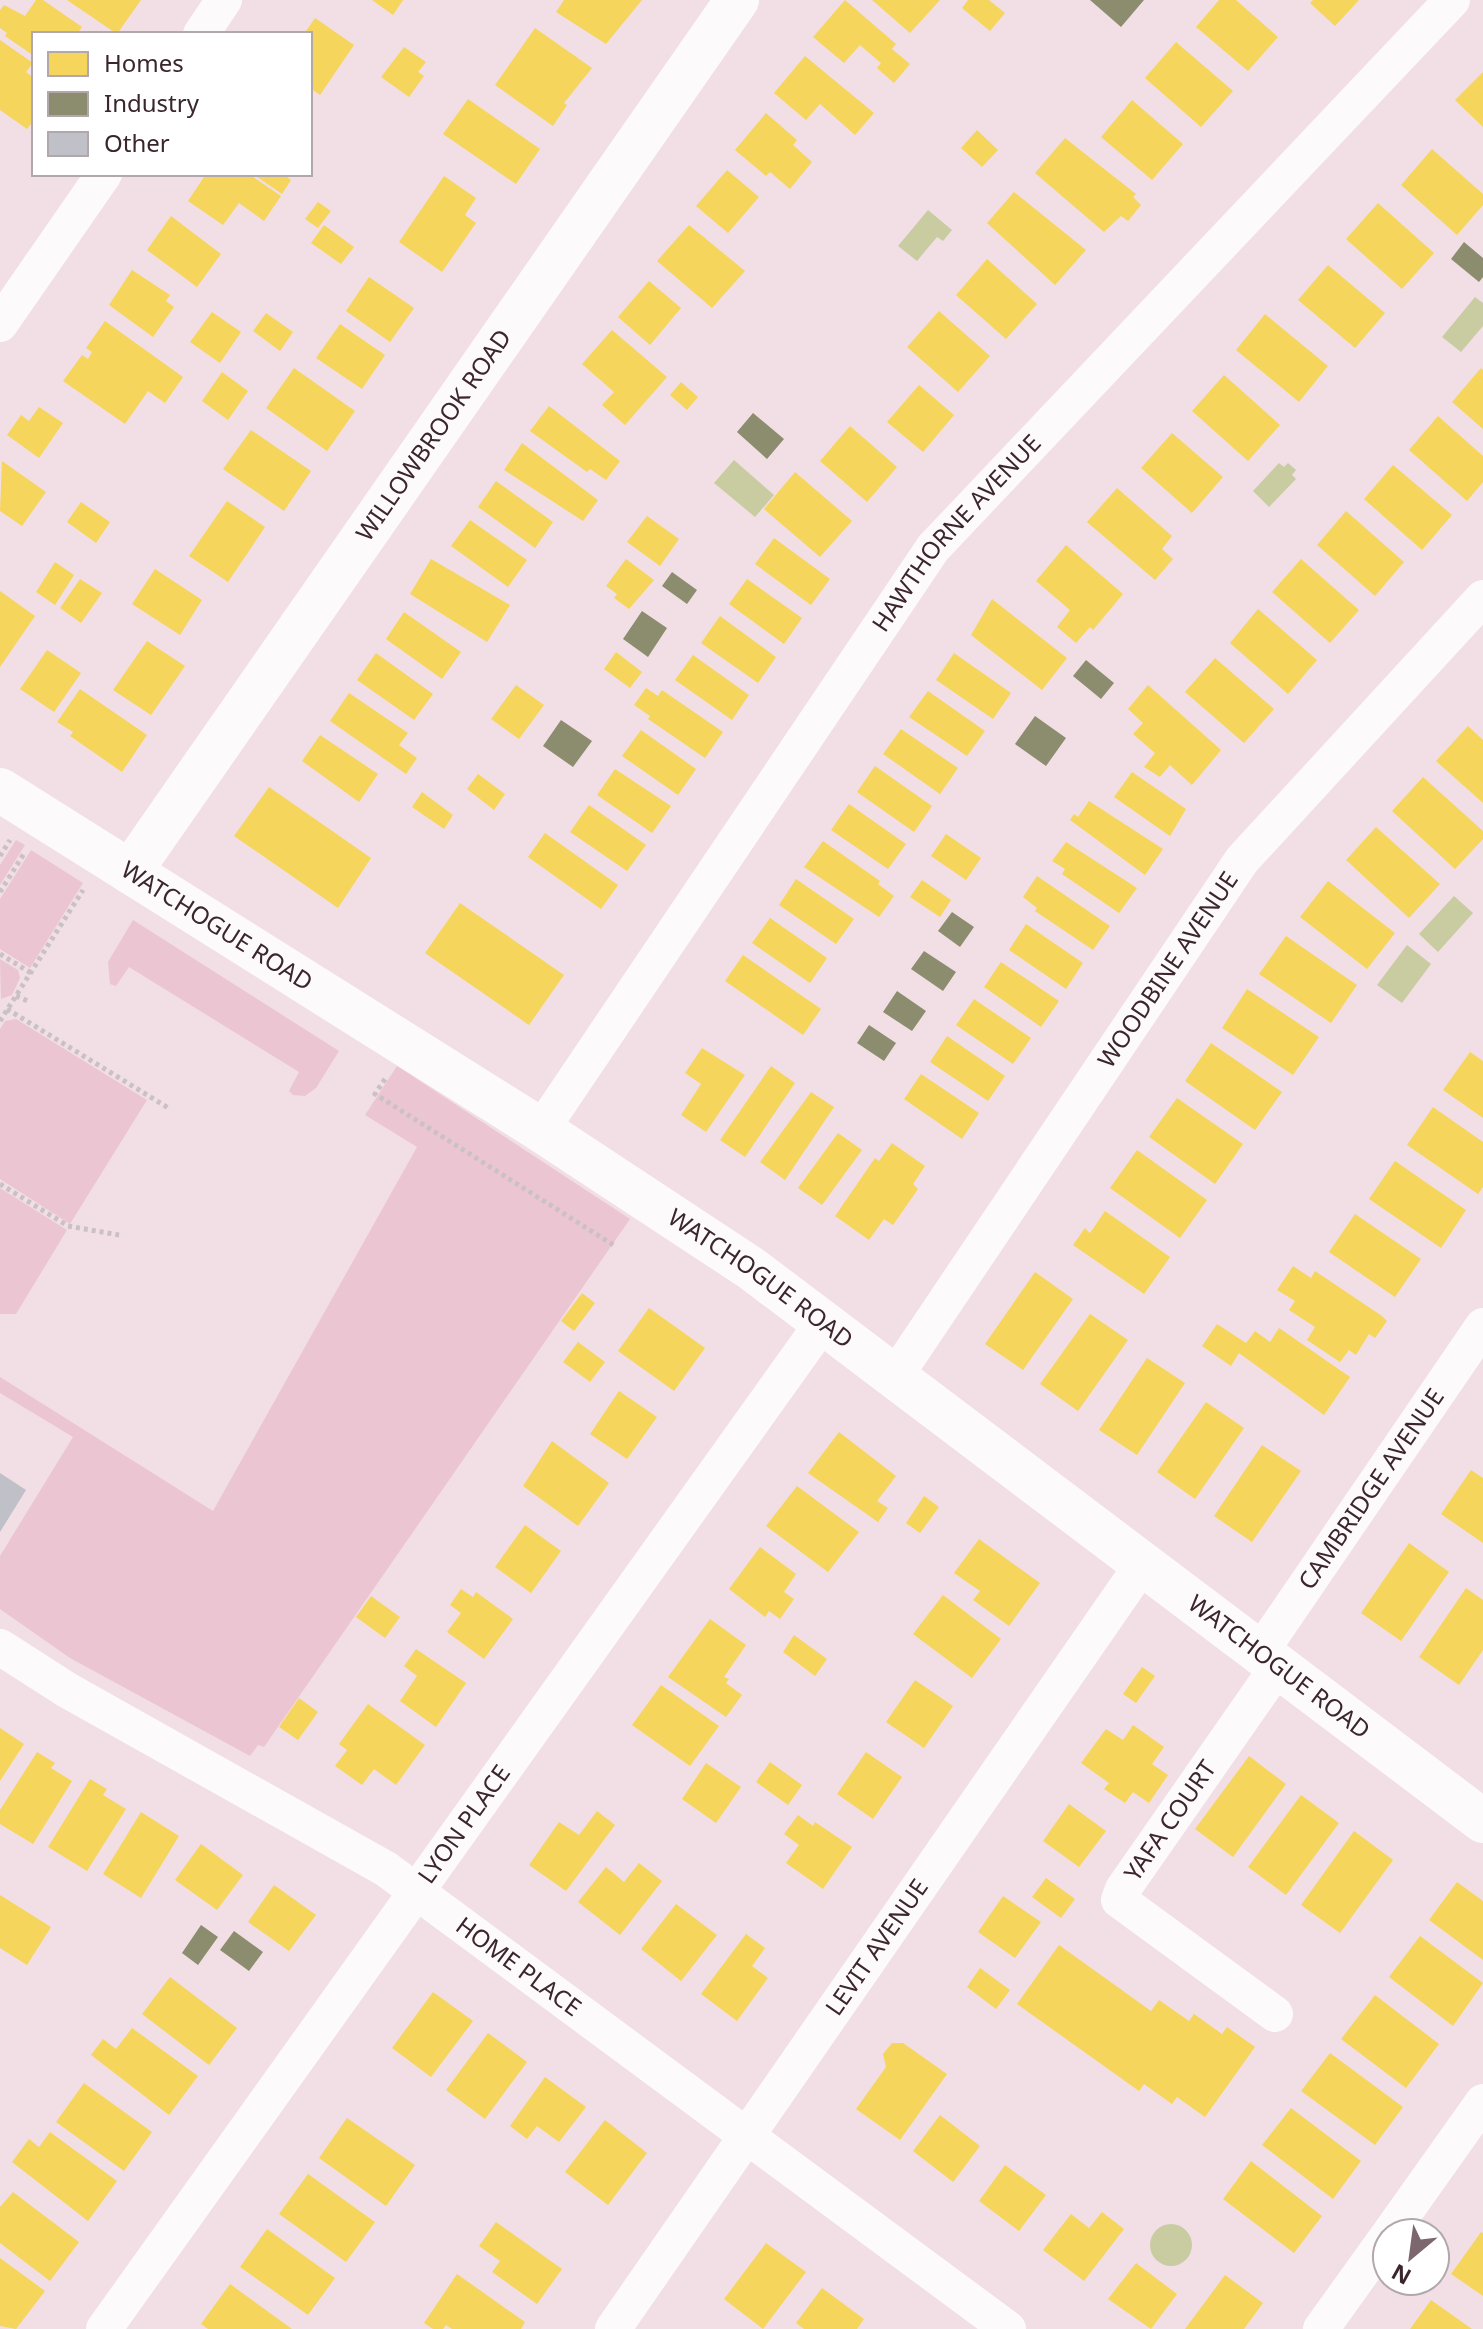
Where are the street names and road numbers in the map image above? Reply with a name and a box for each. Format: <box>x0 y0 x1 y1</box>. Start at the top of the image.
street label: WILLOWBROOK ROAD <box>347 322 518 547</box>
street label: HAWTHORNE AVENUE <box>863 426 1047 638</box>
street label: WATCHOGUE ROAD <box>115 852 320 998</box>
street label: WOODBINE AVENUE <box>1089 864 1245 1074</box>
street label: WATCHOGUE ROAD <box>662 1200 861 1355</box>
street label: CAMBRIDGE AVENUE <box>1290 1381 1451 1595</box>
street label: WATCHOGUE ROAD <box>1182 1586 1378 1745</box>
street label: YAFA COURT <box>1116 1752 1223 1887</box>
street label: LYON PLACE <box>409 1758 517 1890</box>
street label: LEVIT AVENUE <box>817 1872 935 2022</box>
street label: HOME PLACE <box>450 1908 589 2023</box>

